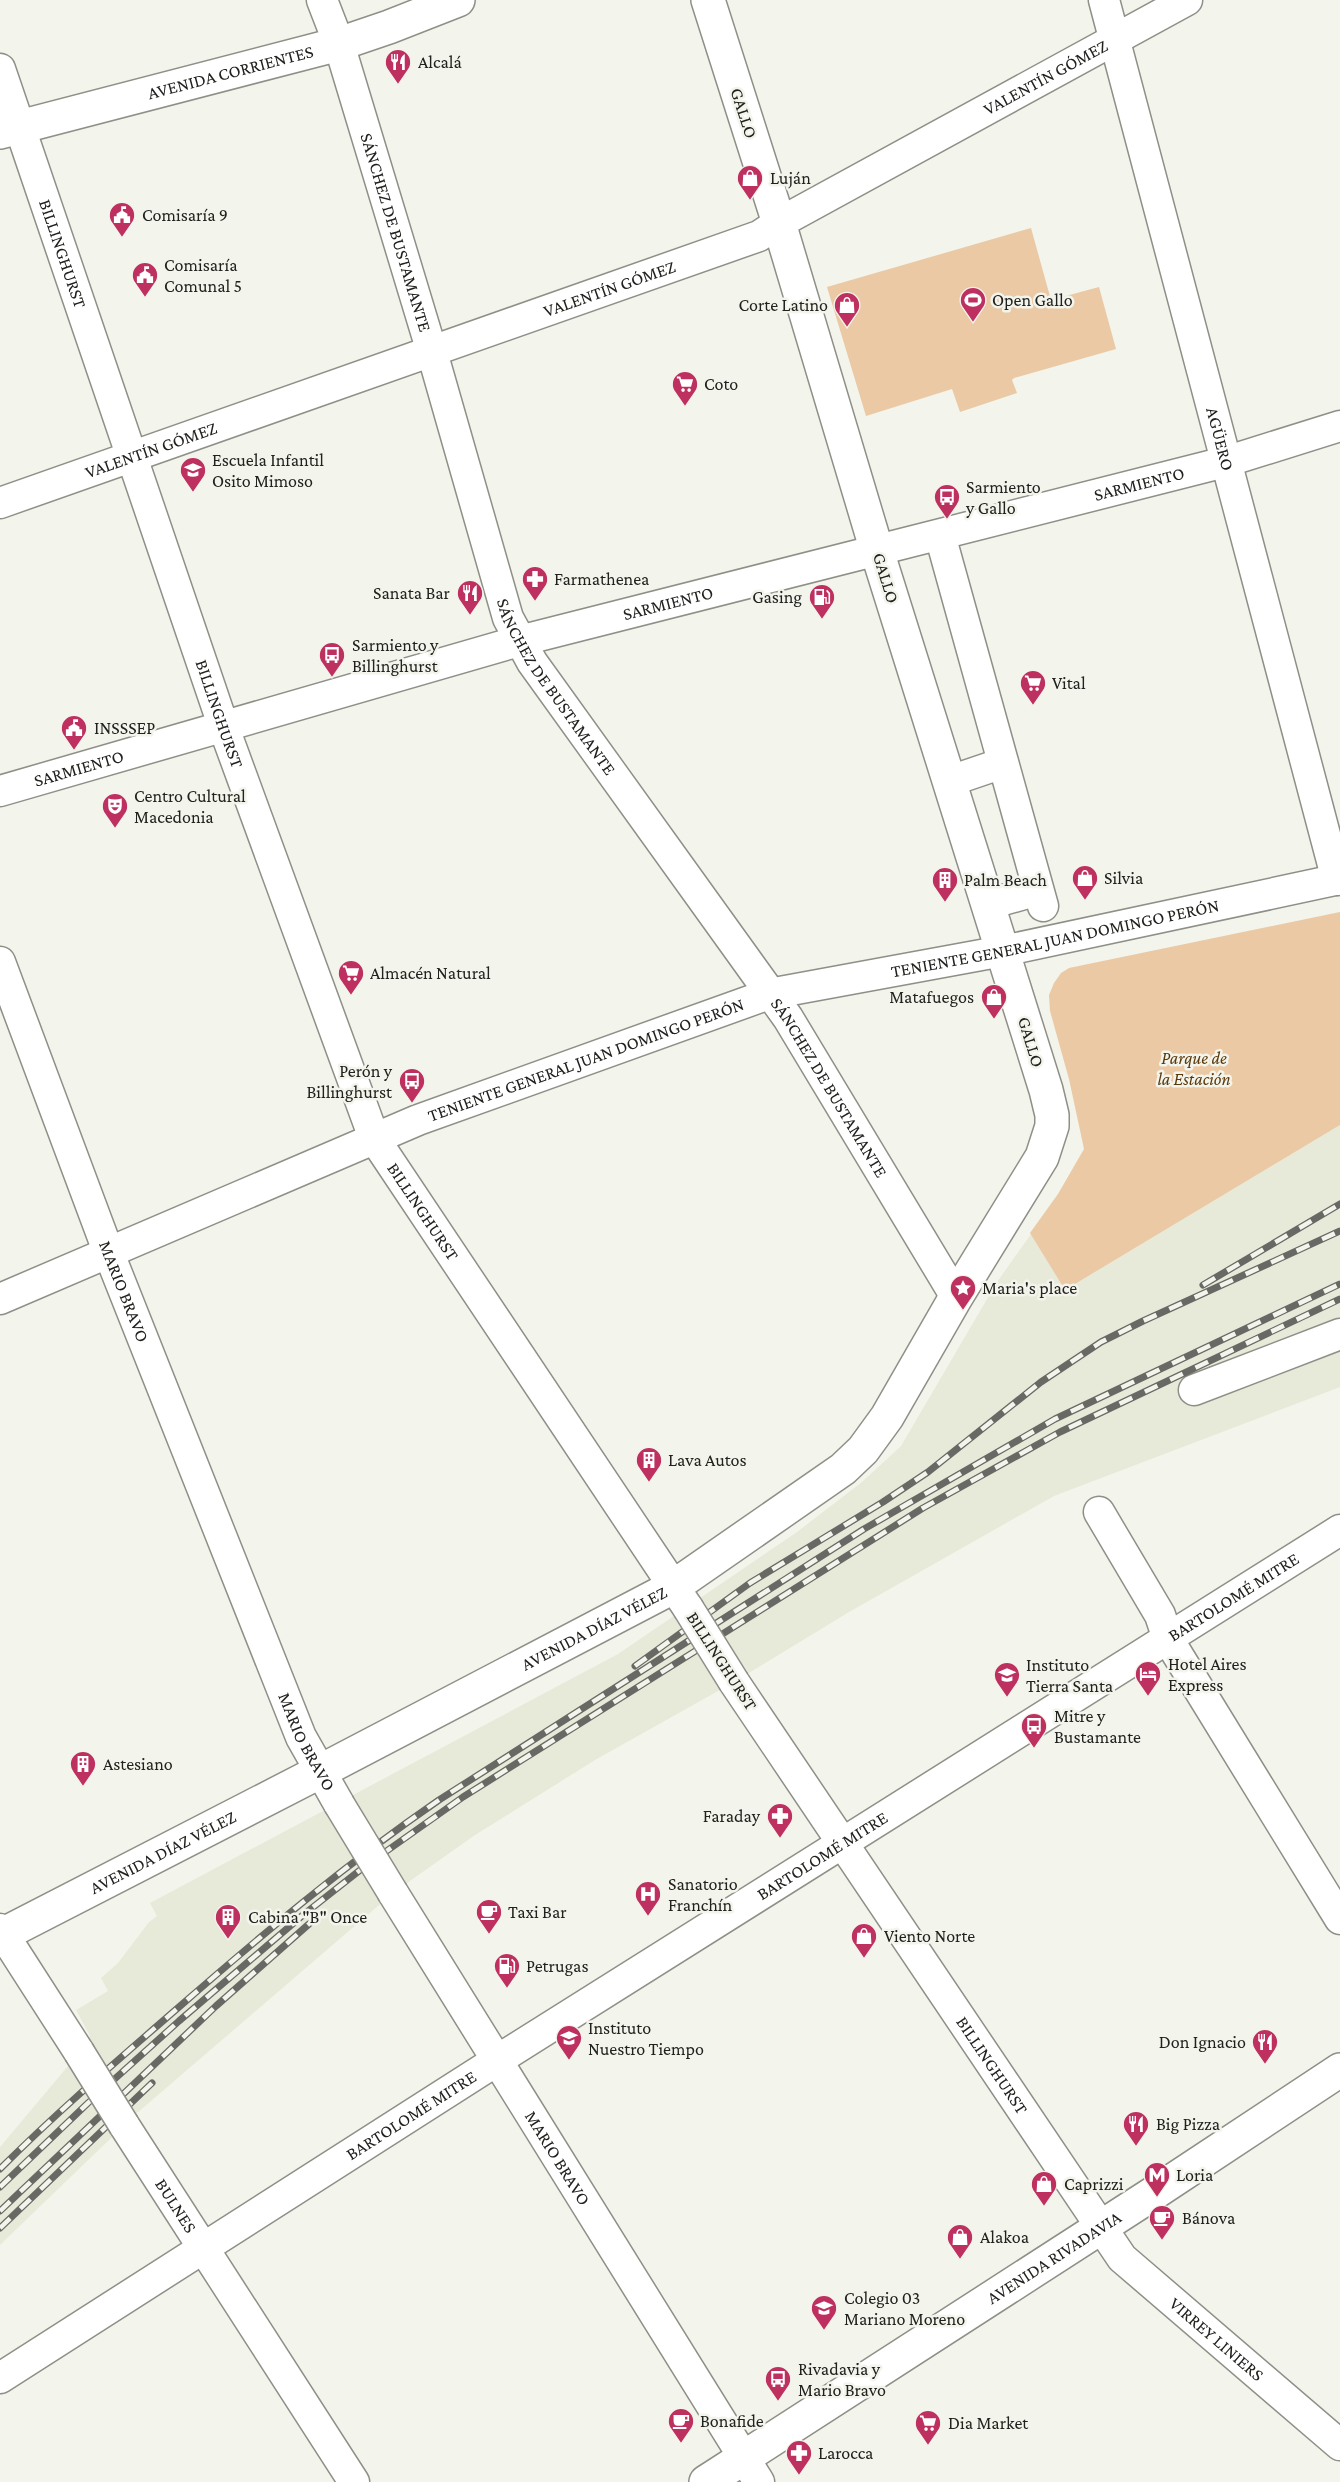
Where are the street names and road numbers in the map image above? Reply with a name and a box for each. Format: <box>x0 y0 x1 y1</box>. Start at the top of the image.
street label: VALENTÍN GÓMEZ <box>980 35 1111 119</box>
street label: AVENIDA CORRIENTES <box>145 41 315 103</box>
street label: GALLO <box>727 85 761 141</box>
street label: SÁNCHEZ DE BUSTAMANTE <box>356 131 435 334</box>
street label: BILLINGHURST <box>35 197 91 311</box>
street label: VALENTÍN GÓMEZ <box>541 256 678 321</box>
street label: AGÜERO <box>1202 405 1238 473</box>
street label: VALENTÍN GÓMEZ <box>82 418 220 482</box>
street label: SARMIENTO <box>1092 463 1186 505</box>
street label: GALLO <box>869 550 903 606</box>
street label: SARMIENTO <box>621 582 715 624</box>
street label: SÁNCHEZ DE BUSTAMANTE <box>493 596 620 779</box>
street label: BILLINGHURST <box>191 657 248 771</box>
street label: SARMIENTO <box>32 746 126 791</box>
street label: TENIENTE GENERAL JUAN DOMINGO PERÓN <box>889 895 1221 981</box>
street label: TENIENTE GENERAL JUAN DOMINGO PERÓN <box>425 994 747 1126</box>
street label: SÁNCHEZ DE BUSTAMANTE <box>767 994 892 1181</box>
street label: GALLO <box>1014 1014 1048 1070</box>
street label: BILLINGHURST <box>383 1159 463 1264</box>
street label: MARIO BRAVO <box>95 1238 153 1345</box>
street label: BARTOLOMÉ MITRE <box>1165 1548 1303 1645</box>
street label: AVENIDA DÍAZ VÉLEZ <box>518 1582 670 1675</box>
street label: BILLINGHURST <box>683 1608 761 1714</box>
street label: MARIO BRAVO <box>274 1690 339 1794</box>
street label: AVENIDA DÍAZ VÉLEZ <box>86 1807 239 1898</box>
street label: BARTOLOMÉ MITRE <box>753 1807 891 1904</box>
street label: BILLINGHURST <box>952 2013 1032 2118</box>
street label: BARTOLOMÉ MITRE <box>343 2066 480 2164</box>
street label: MARIO BRAVO <box>521 2107 594 2209</box>
street label: BULNES <box>151 2175 201 2237</box>
street label: AVENIDA RIVADAVIA <box>983 2207 1125 2308</box>
street label: VIRREY LINIERS <box>1165 2293 1268 2385</box>

